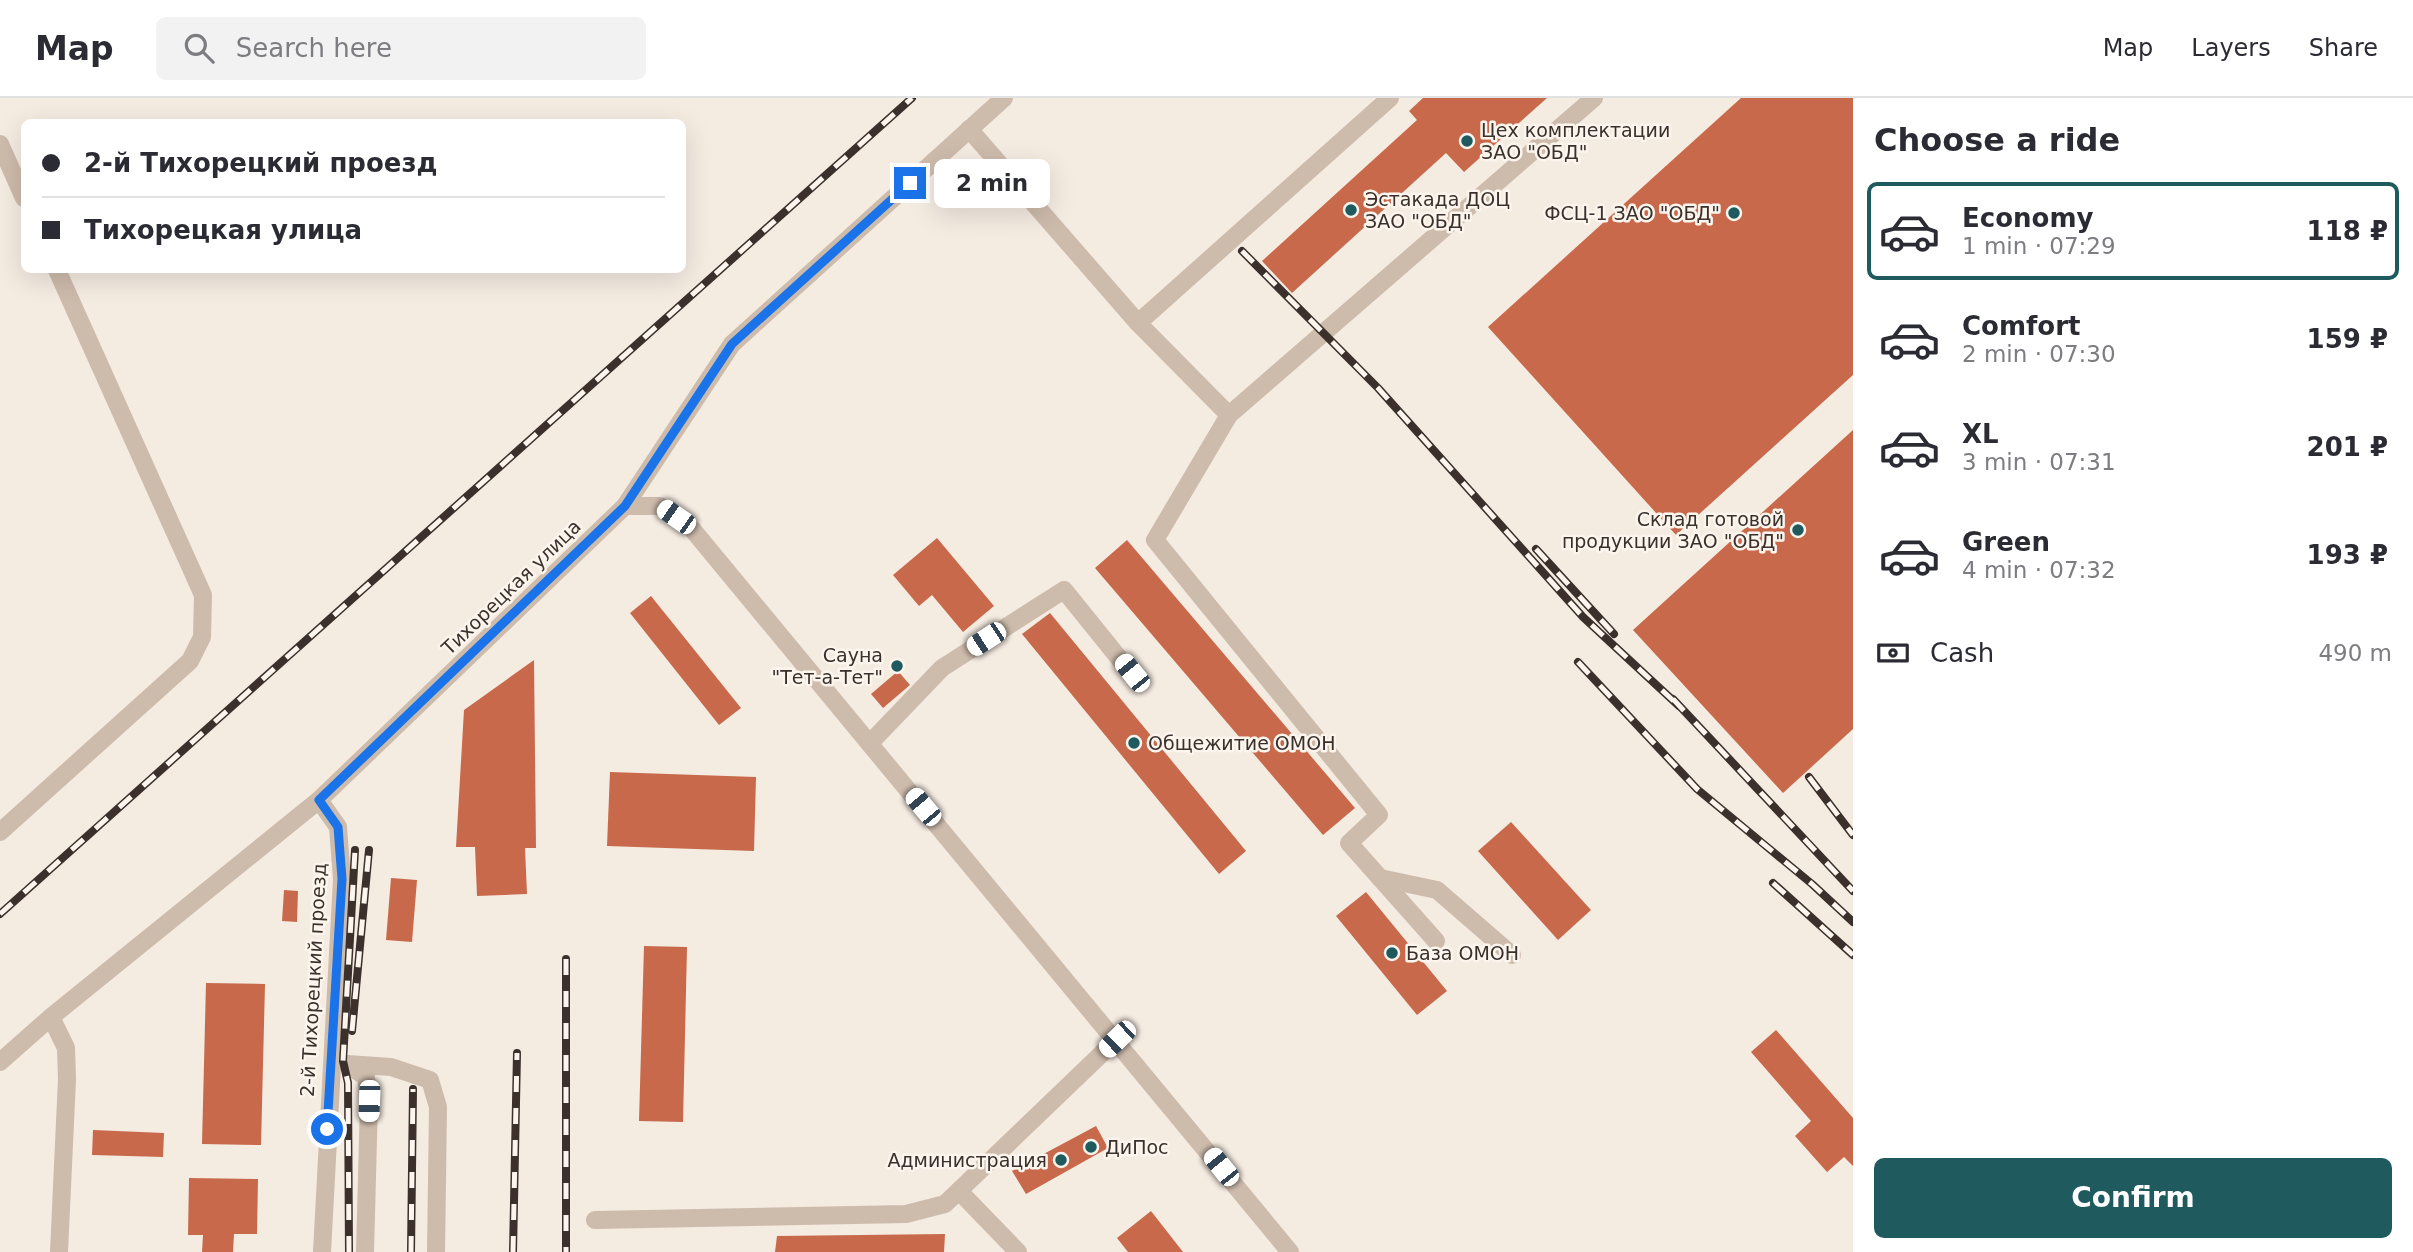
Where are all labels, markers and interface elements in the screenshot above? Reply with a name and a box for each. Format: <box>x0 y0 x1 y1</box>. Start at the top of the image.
search box <box>156 17 646 80</box>
text: Map <box>35 29 114 68</box>
icon: search <box>180 29 218 67</box>
text: Search here <box>236 33 392 63</box>
text: Map <box>2103 34 2153 62</box>
text: Layers <box>2191 34 2271 62</box>
text: Share <box>2309 34 2378 62</box>
place label: Цех комплектации ЗАО "ОБД" <box>1481 119 1670 163</box>
text: Choose a ride <box>1874 121 2120 159</box>
marker: Цех комплектации ЗАО "ОБД" <box>1459 133 1475 149</box>
text: 2-й Тихорецкий проезд <box>84 148 438 178</box>
callout: 2 min <box>934 158 1050 208</box>
route end <box>894 167 926 199</box>
text: 2 min <box>956 170 1028 196</box>
place label: Эстакада ДОЦ ЗАО "ОБД" <box>1365 188 1510 232</box>
icon: car <box>1878 200 1941 263</box>
marker: Эстакада ДОЦ ЗАО "ОБД" <box>1343 202 1359 218</box>
place label: ФСЦ-1 ЗАО "ОБД" <box>1544 202 1720 224</box>
text: Economy <box>1962 203 2093 233</box>
marker: ФСЦ-1 ЗАО "ОБД" <box>1726 205 1742 221</box>
text: Тихорецкая улица <box>84 215 362 245</box>
text: 118 ₽ <box>2307 216 2388 246</box>
text: 1 min · 07:29 <box>1962 233 2116 259</box>
icon: car <box>1878 308 1941 371</box>
text: Comfort <box>1962 311 2080 341</box>
text: 159 ₽ <box>2307 324 2388 354</box>
text: 2 min · 07:30 <box>1962 341 2116 367</box>
icon: car <box>1878 416 1941 479</box>
text: XL <box>1962 419 1999 449</box>
text: 201 ₽ <box>2307 432 2388 462</box>
text: 3 min · 07:31 <box>1962 449 2116 475</box>
car <box>653 496 700 538</box>
place label: Склад готовой продукции ЗАО "ОБД" <box>1562 508 1784 552</box>
street label: Тихорецкая улица <box>436 515 585 660</box>
marker: Склад готовой продукции ЗАО "ОБД" <box>1790 522 1806 538</box>
icon: car <box>1878 524 1941 587</box>
text: Green <box>1962 527 2050 557</box>
text: 193 ₽ <box>2307 540 2388 570</box>
text: 4 min · 07:32 <box>1962 557 2116 583</box>
car <box>963 619 1010 659</box>
icon: cash <box>1874 634 1912 672</box>
text: Cash <box>1930 638 1994 668</box>
text: 490 m <box>2318 640 2392 666</box>
place label: Сауна "Тет-а-Тет" <box>771 644 883 688</box>
car <box>1111 650 1154 696</box>
marker: Сауна "Тет-а-Тет" <box>889 658 905 674</box>
place label: Общежитие ОМОН <box>1148 732 1335 754</box>
marker: Общежитие ОМОН <box>1126 735 1142 751</box>
car <box>902 784 945 830</box>
street label: 2-й Тихорецкий проезд <box>296 863 330 1097</box>
place label: База ОМОН <box>1406 942 1519 964</box>
marker: База ОМОН <box>1384 945 1400 961</box>
car <box>1095 1017 1140 1061</box>
car <box>358 1080 381 1122</box>
route start <box>311 1113 343 1145</box>
place label: ДиПос <box>1105 1136 1169 1158</box>
marker: ДиПос <box>1083 1139 1099 1155</box>
car <box>1200 1144 1243 1190</box>
place label: Администрация <box>887 1149 1047 1171</box>
marker: Администрация <box>1053 1152 1069 1168</box>
button: Confirm <box>1874 1158 2392 1238</box>

